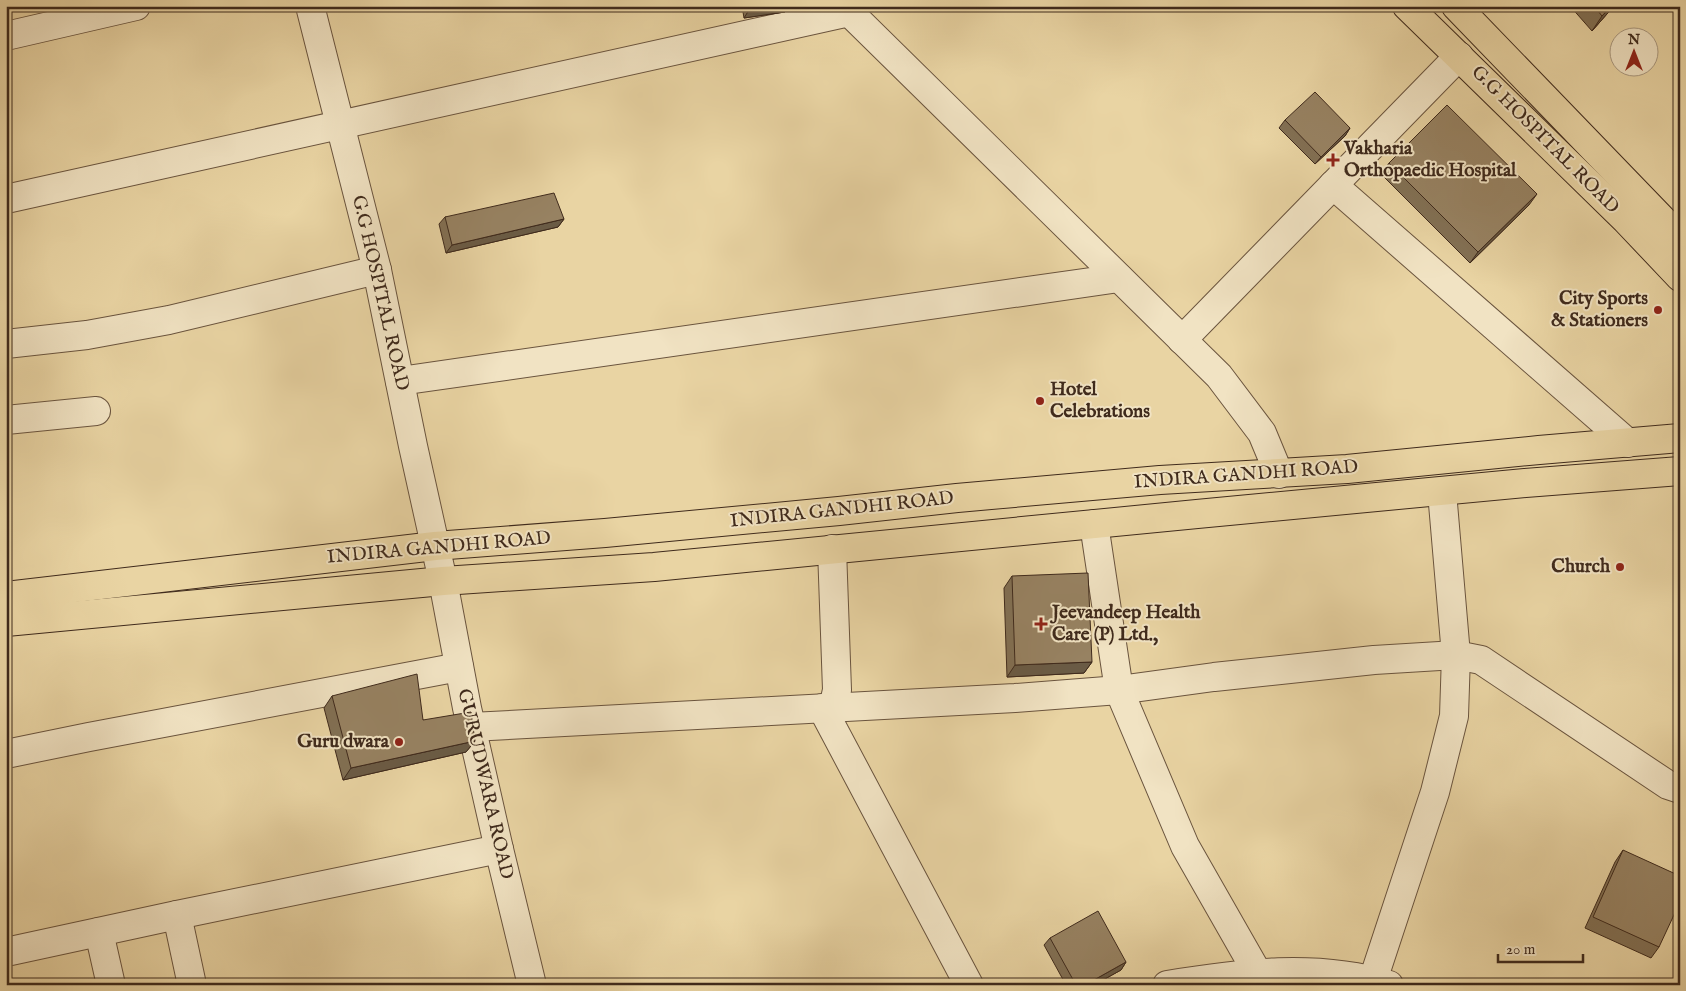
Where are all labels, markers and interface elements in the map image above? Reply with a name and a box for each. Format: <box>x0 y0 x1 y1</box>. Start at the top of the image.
north arrow <box>1608 28 1658 78</box>
text: N <box>1627 31 1640 49</box>
street label: G.G HOSPITAL ROAD <box>1466 61 1624 219</box>
place label: Vakharia Orthopaedic Hospital <box>1343 137 1517 183</box>
marker: Vakharia Orthopaedic Hospital <box>1326 153 1340 167</box>
street label: G.G HOSPITAL ROAD <box>346 193 414 393</box>
place label: City Sports & Stationers <box>1551 287 1648 333</box>
marker: City Sports & Stationers <box>1652 304 1664 316</box>
place label: Hotel Celebrations <box>1050 378 1150 424</box>
marker: Hotel Celebrations <box>1034 395 1046 407</box>
street label: INDIRA GANDHI ROAD <box>1133 455 1359 495</box>
street label: INDIRA GANDHI ROAD <box>729 486 955 534</box>
street label: INDIRA GANDHI ROAD <box>326 526 552 570</box>
place label: Church <box>1551 555 1611 579</box>
marker: Church <box>1614 561 1626 573</box>
place label: Jeevandeep Health Care (P) Ltd., <box>1049 601 1201 647</box>
marker: Jeevandeep Health Care (P) Ltd., <box>1034 617 1048 631</box>
street label: GURUDWARA ROAD <box>451 686 519 882</box>
place label: Guru dwara <box>297 730 390 754</box>
marker: Guru dwara <box>393 736 405 748</box>
scale bar <box>1498 931 1584 963</box>
text: 20 m <box>1506 940 1536 959</box>

